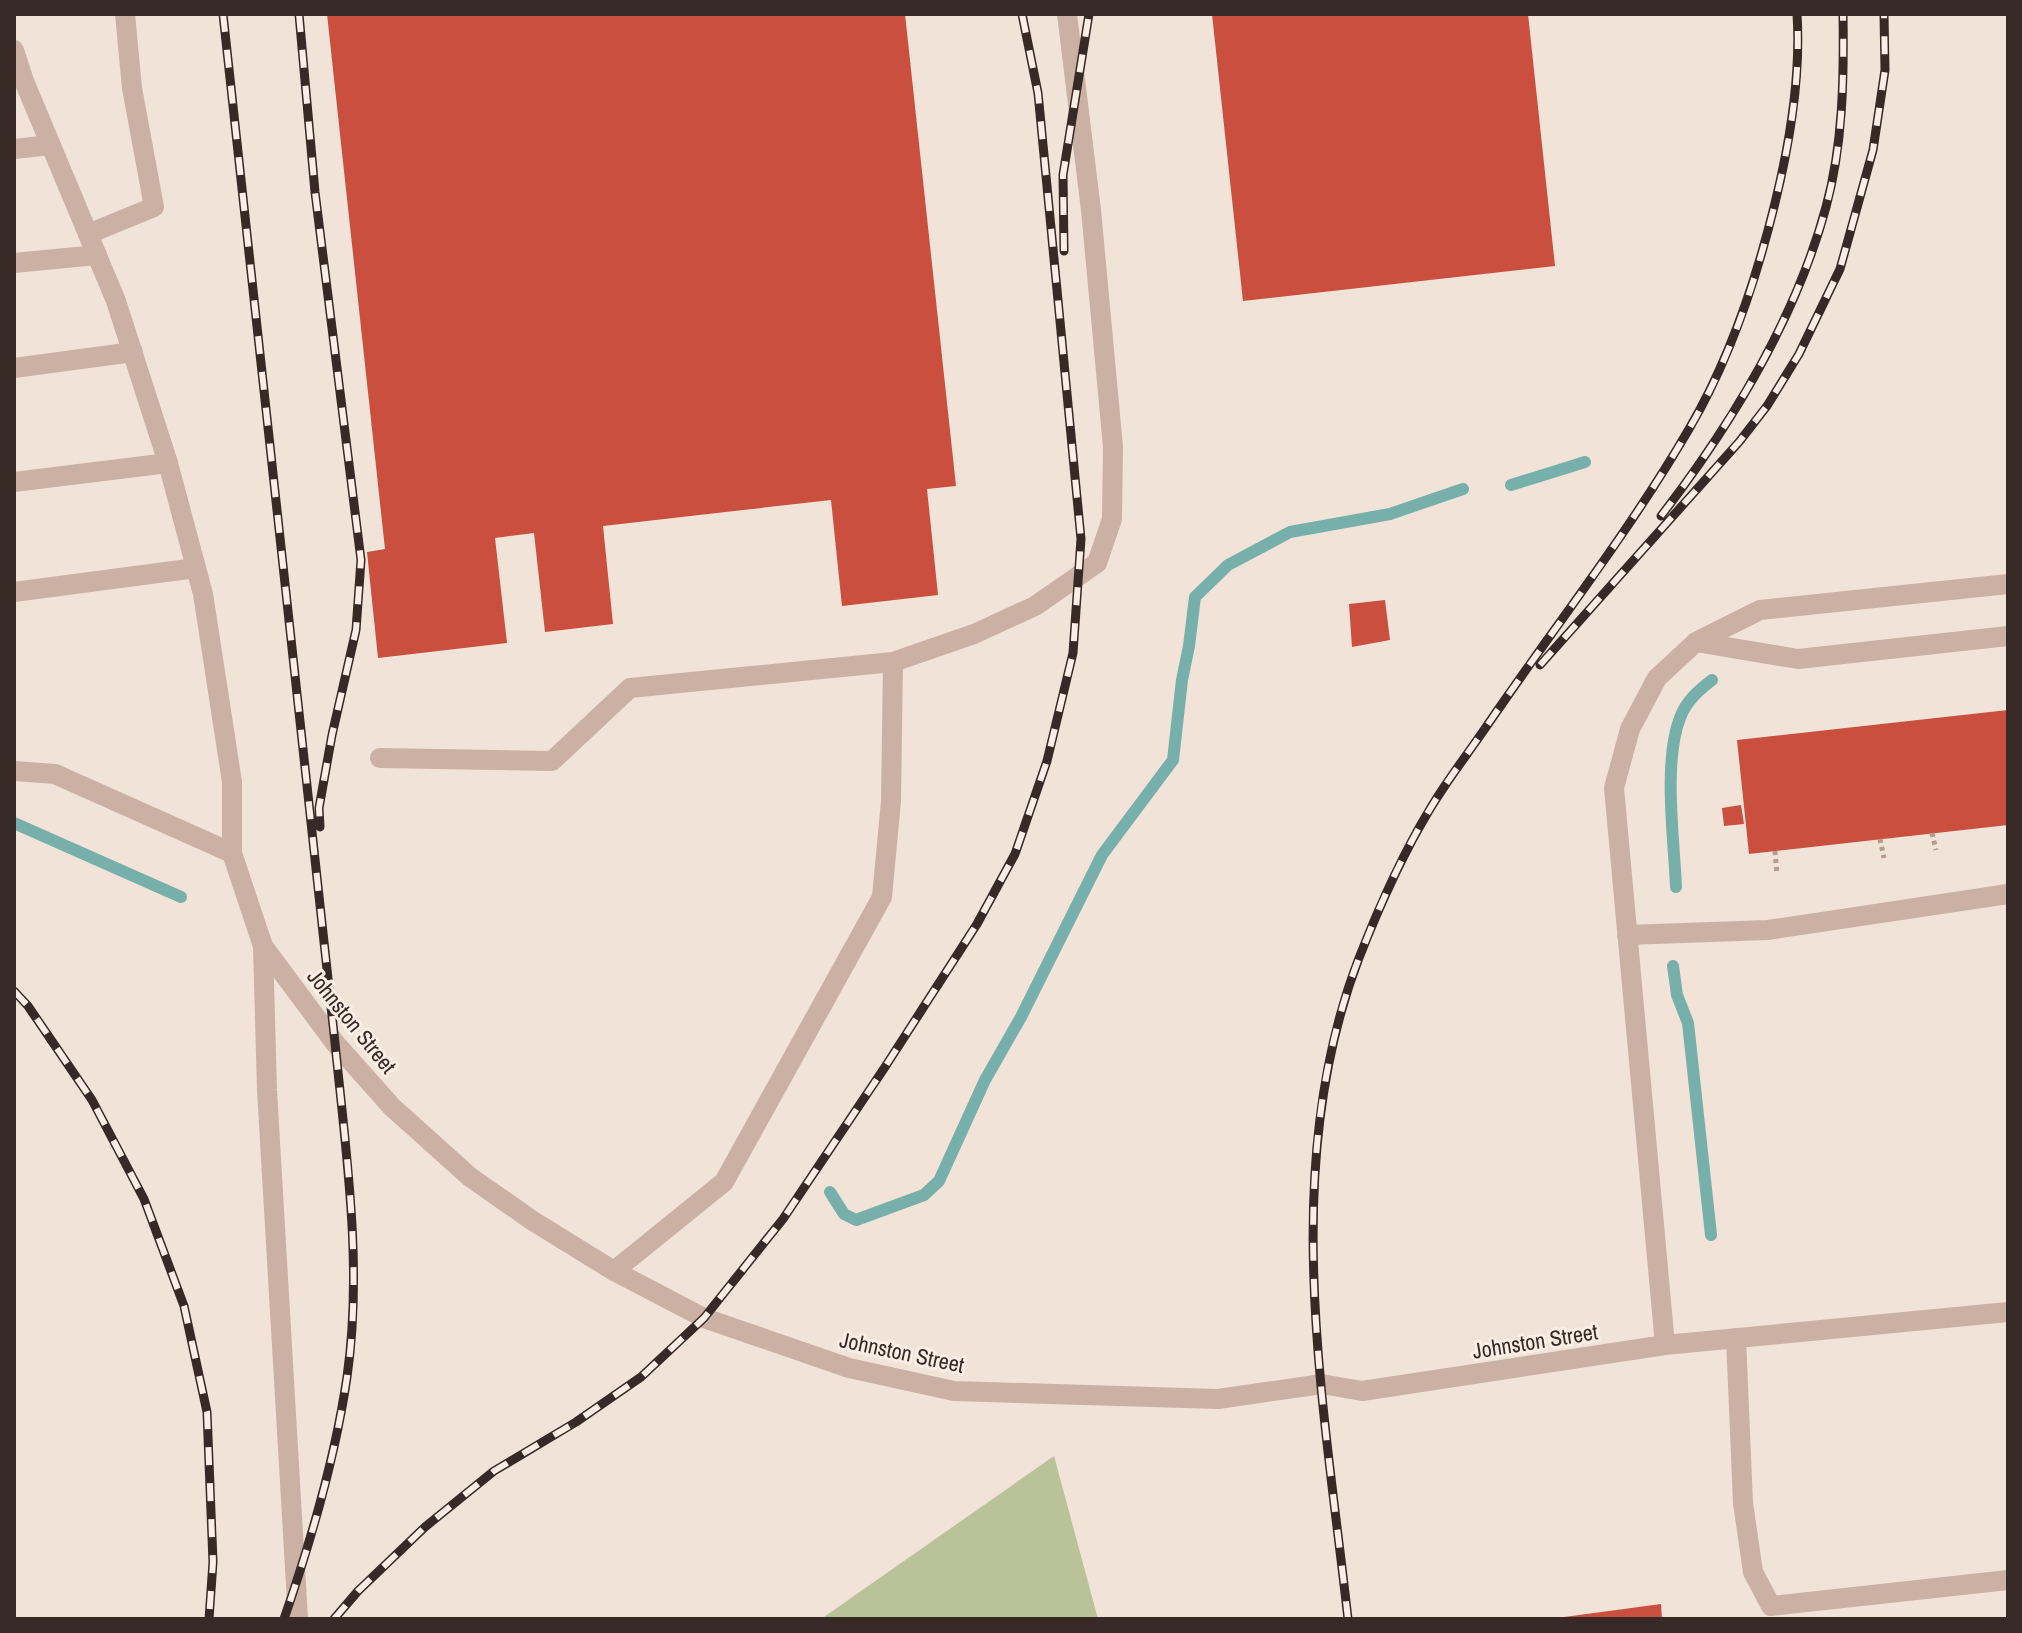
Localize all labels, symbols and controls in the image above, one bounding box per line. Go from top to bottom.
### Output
street label: Johnston Street [301,962,403,1080]
street label: Johnston Street [1470,1316,1600,1366]
street label: Johnston Street [837,1324,967,1380]

